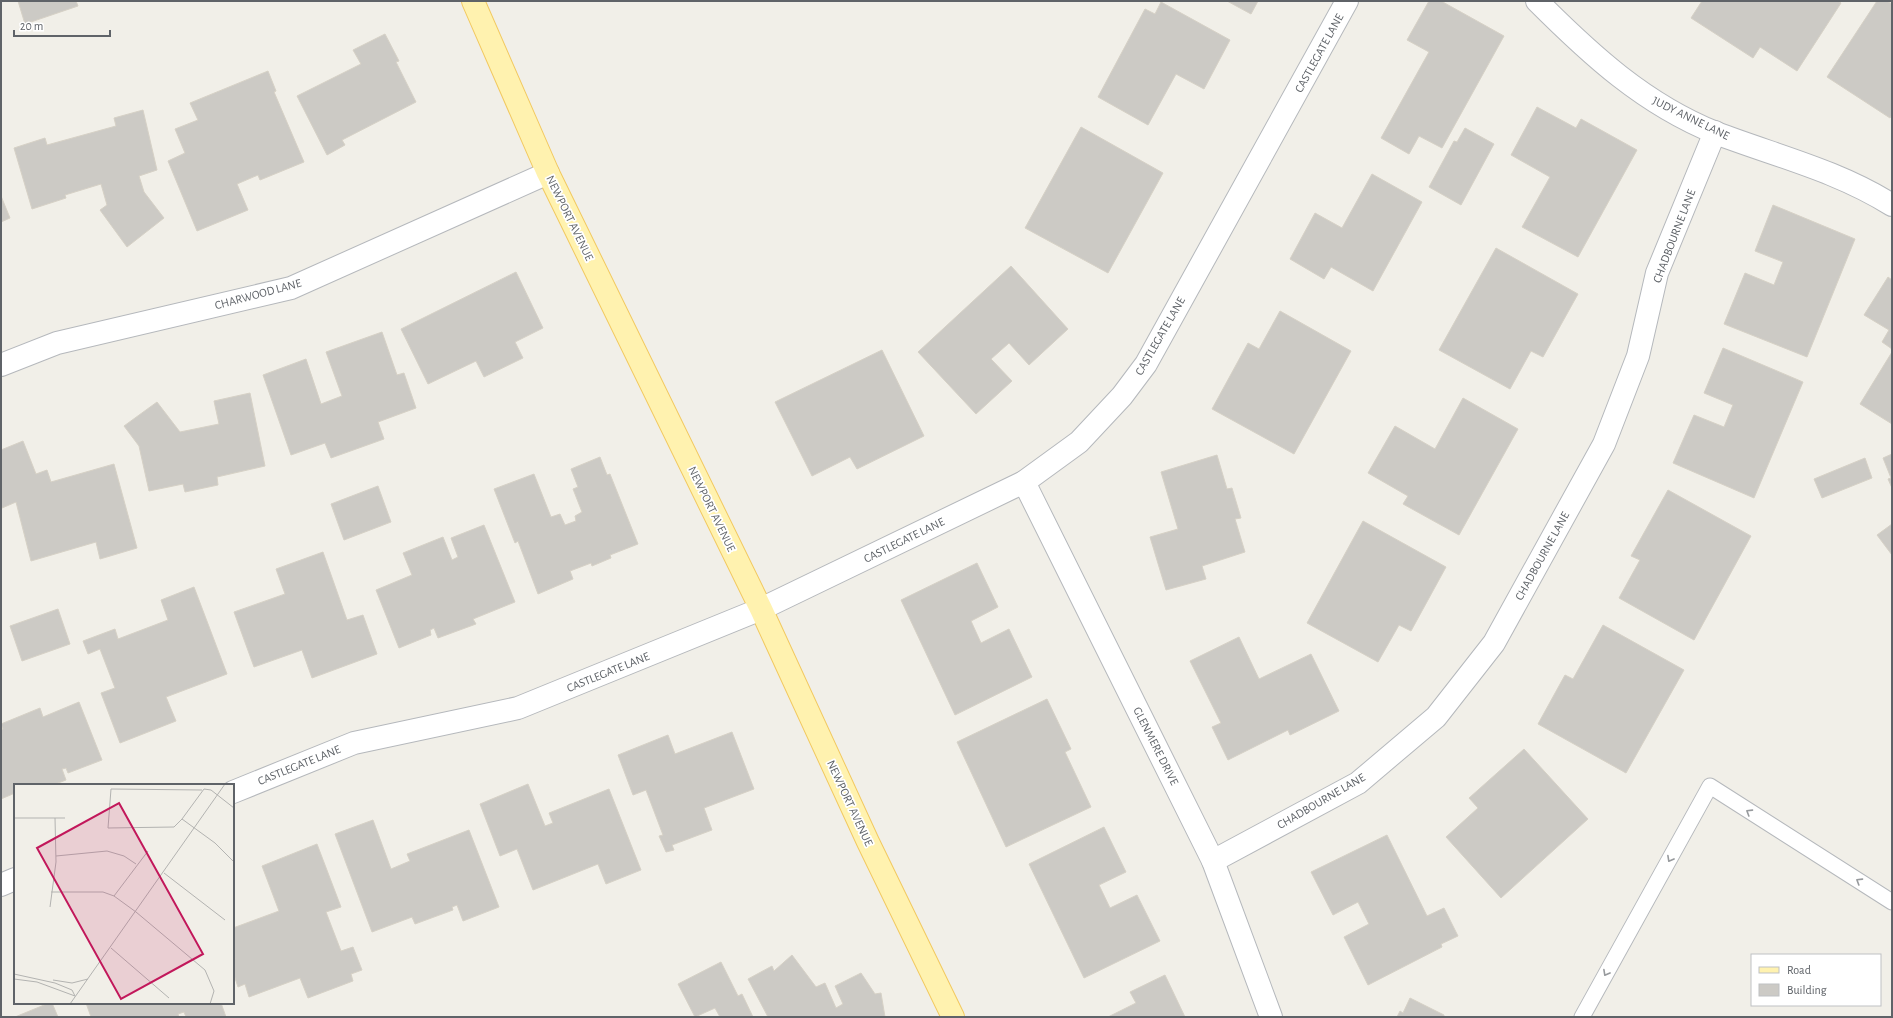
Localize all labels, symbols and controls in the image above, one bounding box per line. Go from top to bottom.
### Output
street label: CASTLEGATE LANE [1292,11,1346,94]
scale bar [14,12,110,38]
text: 20 m [20,20,43,32]
street label: JUDY ANNE LANE [1651,94,1732,142]
street label: NEWPORT AVENUE [544,173,596,263]
street label: CHADBOURNE LANE [1651,187,1697,284]
street label: CHARWOOD LANE [213,277,303,311]
street label: CASTLEGATE LANE [1133,295,1187,377]
street label: NEWPORT AVENUE [686,464,738,554]
street label: CHADBOURNE LANE [1513,510,1571,602]
street label: CASTLEGATE LANE [862,515,946,565]
street label: CASTLEGATE LANE [565,650,651,694]
street label: GLENMERE DRIVE [1131,705,1181,787]
street label: CASTLEGATE LANE [256,743,342,787]
street label: NEWPORT AVENUE [825,758,875,848]
street label: CHADBOURNE LANE [1275,771,1367,831]
inset map [14,784,234,1004]
one-way arrow [1747,809,1754,816]
one-way arrow [1667,855,1674,862]
one-way arrow [1856,879,1863,886]
legend [1751,954,1881,1006]
text: Road [1787,964,1811,976]
one-way arrow [1604,969,1611,976]
text: Building [1787,984,1827,996]

